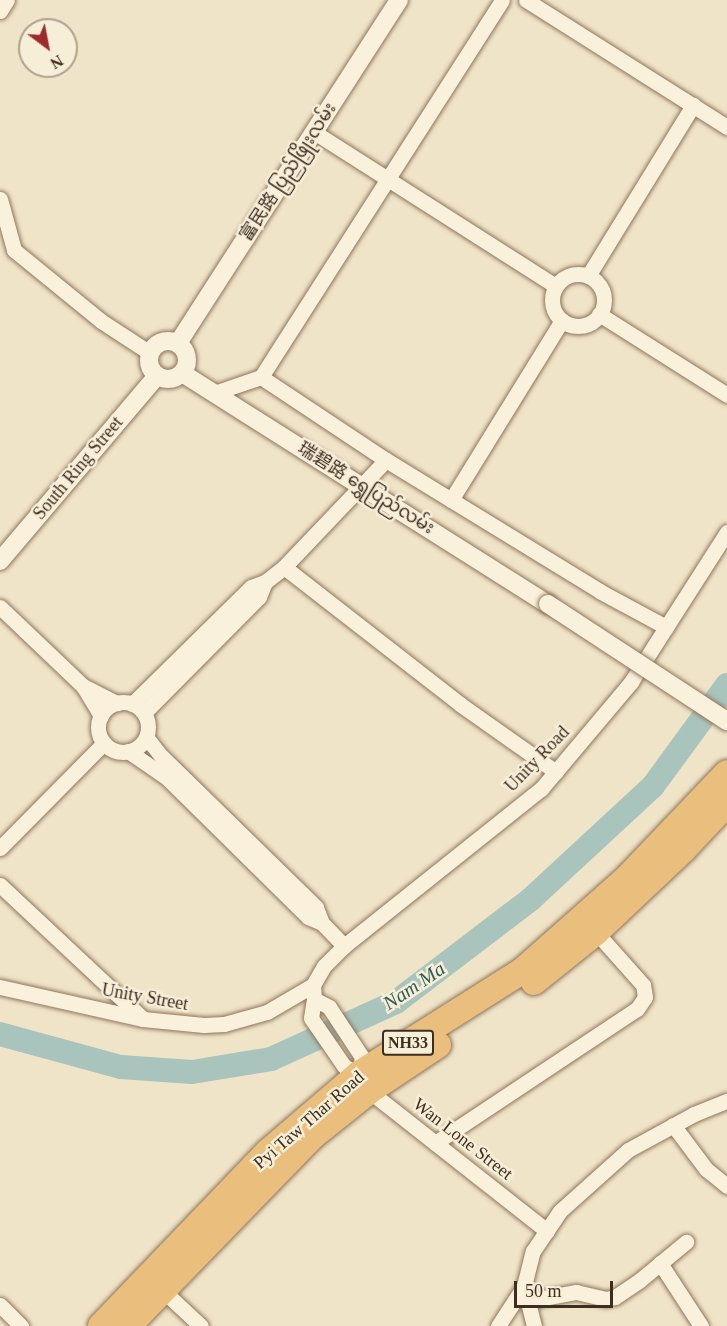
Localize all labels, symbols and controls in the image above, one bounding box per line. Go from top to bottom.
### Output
north arrow [18,18,78,78]
text: N [47,52,66,72]
street label: 富民路 ပြည်ဖြိုးလမ်း [235,99,341,245]
street label: South Ring Street [29,412,127,524]
street label: 瑞碧路 ရွှေပြည်လမ်း [294,437,438,539]
street label: Unity Road [500,721,574,797]
water label: Nam Ma [379,957,449,1015]
street label: Unity Street [100,979,190,1015]
road number: NH33 [381,1030,435,1056]
street label: Pyi Taw Thar Road [249,1066,369,1174]
street label: Wan Lone Street [409,1093,517,1185]
scale bar [517,1269,616,1307]
text: 50 m [525,1281,562,1301]

